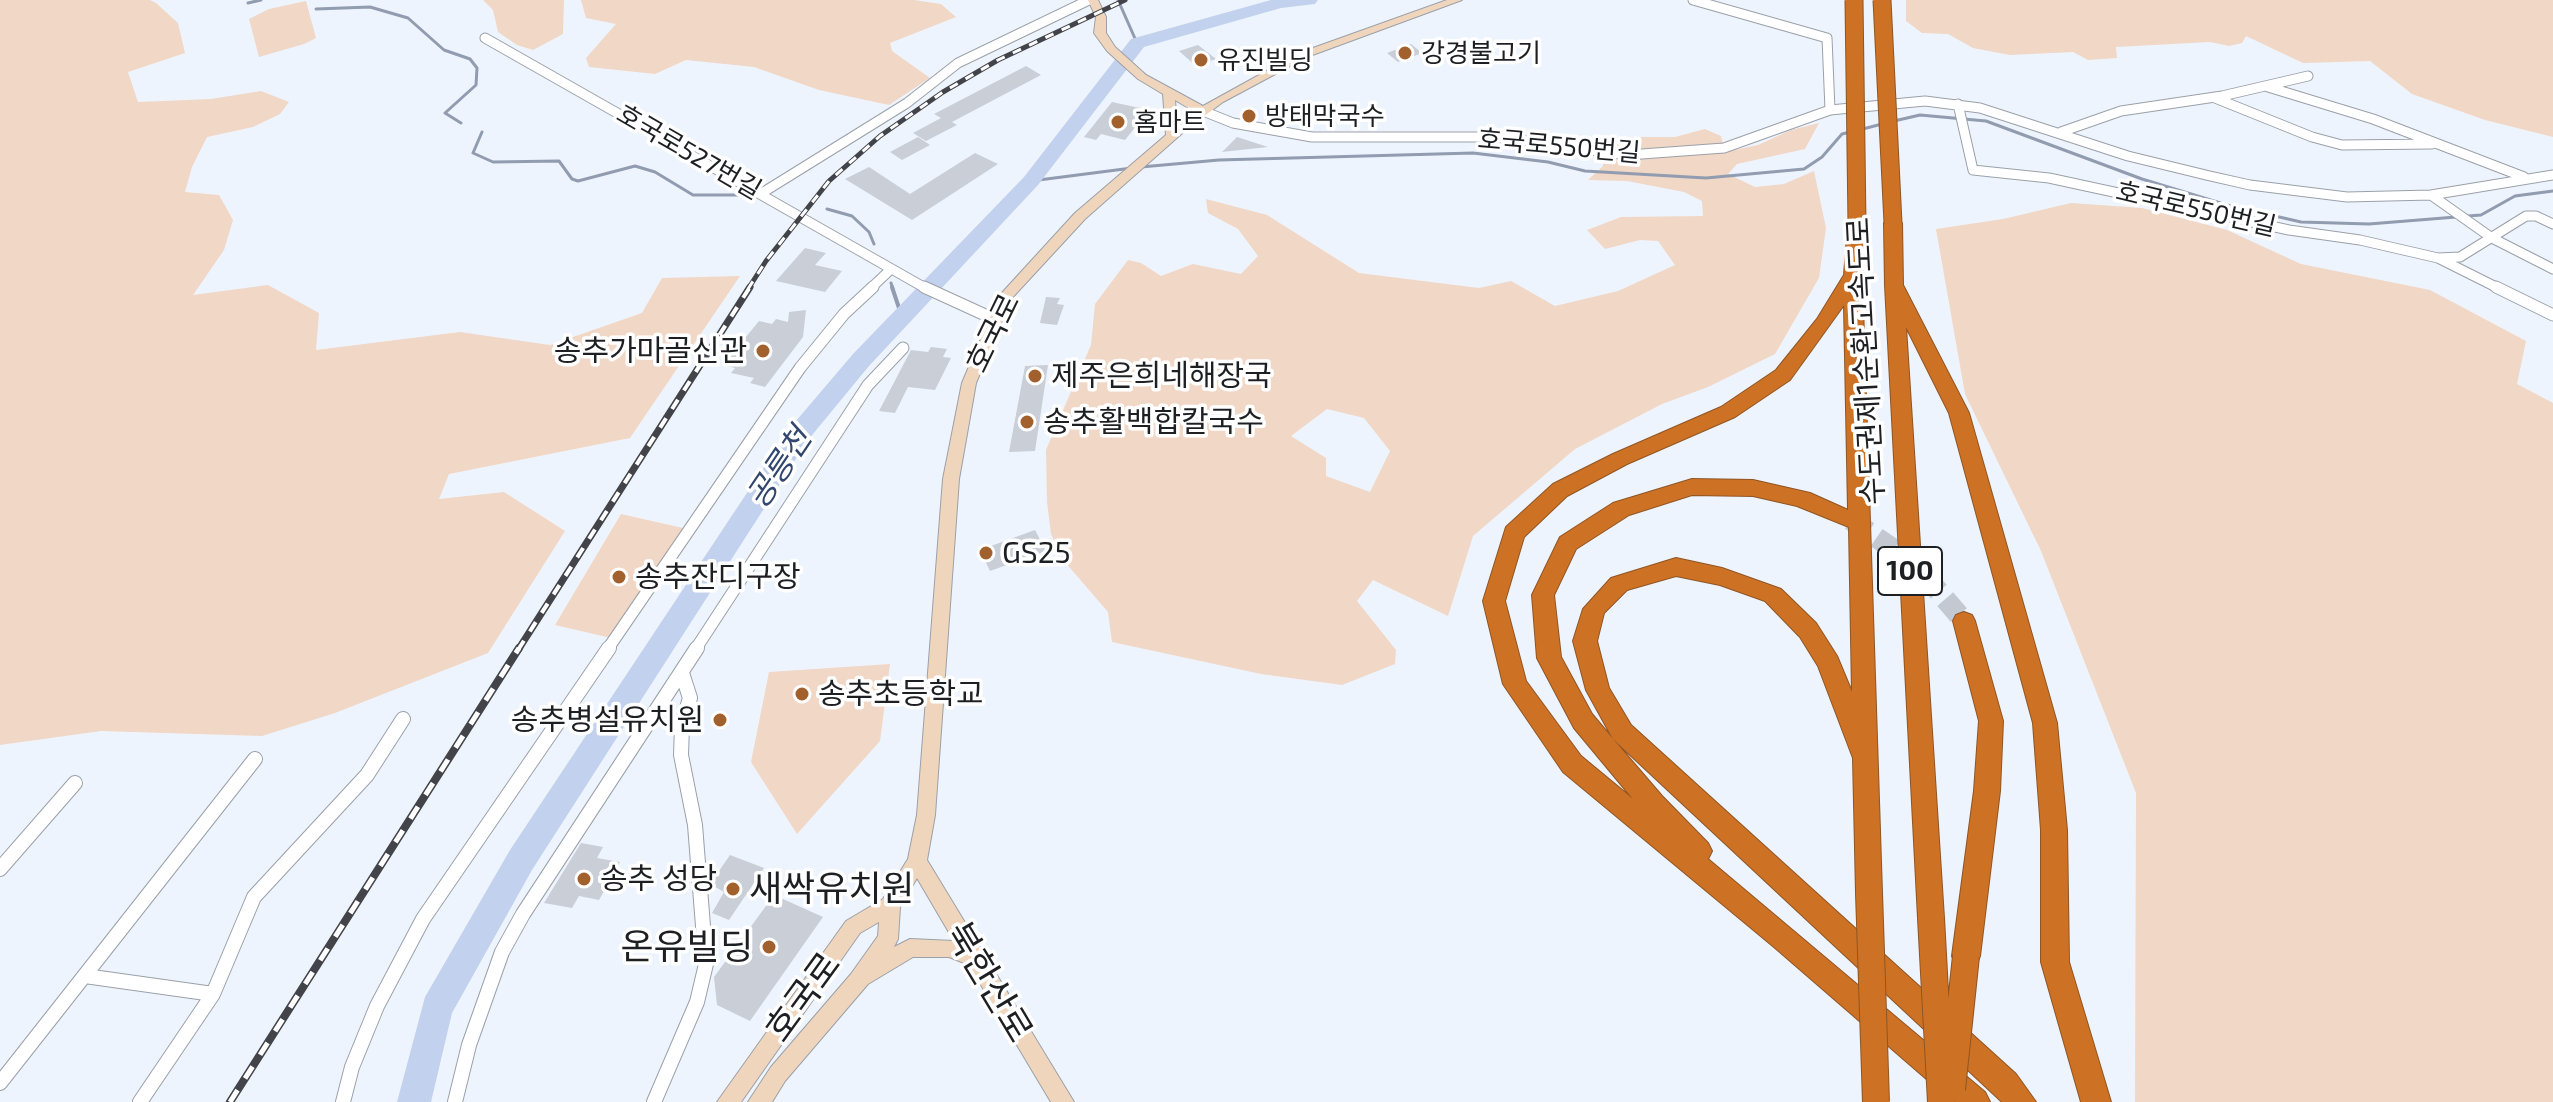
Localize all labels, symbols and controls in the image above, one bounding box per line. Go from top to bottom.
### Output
place label: 강경불고기 [1421,37,1541,69]
place label: 유진빌딩 [1217,44,1313,76]
marker: 강경불고기 [1396,44,1414,62]
marker: 유진빌딩 [1192,51,1210,69]
street label: 호국로527번길 [611,98,767,206]
place label: 방태막국수 [1265,100,1385,132]
place label: 홈마트 [1134,106,1206,138]
marker: 방태막국수 [1240,107,1258,125]
marker: 홈마트 [1109,113,1127,131]
street label: 호국로550번길 [1476,123,1642,169]
street label: 호국로550번길 [2113,175,2279,243]
street label: 수도권제1순환고속도로 [1840,216,1892,506]
street label: 호국로 [959,288,1027,378]
place label: 송추가마골신관 [554,333,747,369]
marker: 송추가마골신관 [754,342,772,360]
place label: 제주은희네해장국 [1051,358,1272,394]
marker: 제주은희네해장국 [1026,367,1044,385]
place label: 송추활백합칼국수 [1043,404,1264,440]
marker: 송추활백합칼국수 [1018,413,1036,431]
water label: 공릉천 [738,421,820,515]
place label: GS25 [1002,535,1071,571]
marker: GS25 [977,544,995,562]
road number: 100 [1878,547,1942,595]
place label: 송추잔디구장 [635,559,801,595]
marker: 송추잔디구장 [610,568,628,586]
place label: 송추초등학교 [818,676,984,712]
marker: 송추초등학교 [793,685,811,703]
place label: 송추병설유치원 [511,702,704,738]
marker: 송추병설유치원 [711,711,729,729]
place label: 송추 성당 [600,861,717,897]
place label: 새싹유치원 [749,867,915,911]
marker: 송추 성당 [575,870,593,888]
marker: 새싹유치원 [724,880,742,898]
street label: 북한산로 [936,914,1042,1050]
place label: 온유빌딩 [621,925,753,969]
marker: 온유빌딩 [760,938,778,956]
street label: 호국로 [756,944,850,1050]

